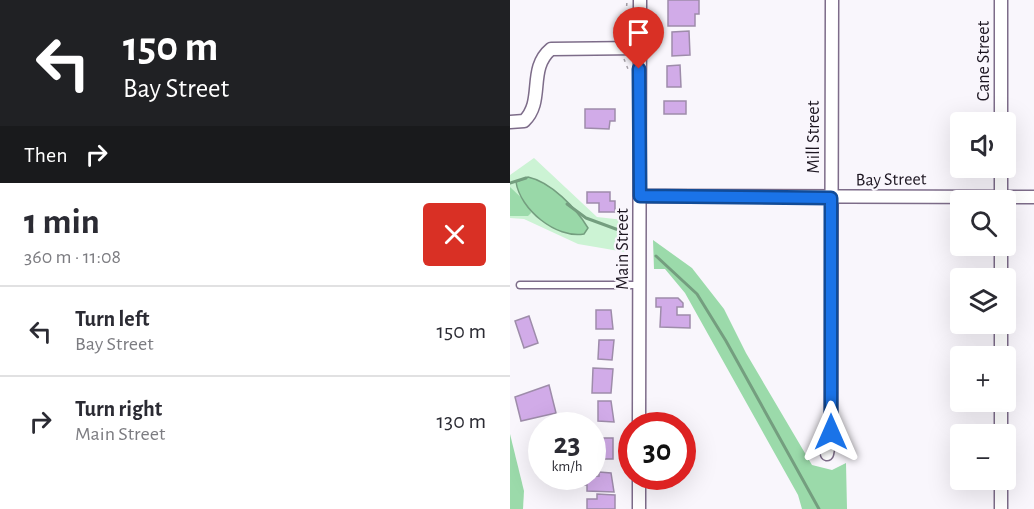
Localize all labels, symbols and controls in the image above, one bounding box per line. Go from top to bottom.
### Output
pin [613,7,664,69]
icon: arrive [622,16,655,49]
street label: Cane Street [975,21,993,101]
icon: left [24,24,102,102]
text: 150 m [123,26,218,68]
text: Bay Street [123,75,229,102]
street label: Mill Street [805,100,823,173]
map controls [950,112,1016,490]
button: sound [950,112,1016,178]
icon: right [80,138,113,171]
text: Then [24,144,68,166]
street label: Bay Street [855,170,927,190]
button: search [950,190,1016,256]
button: close [423,203,486,266]
text: 1 min [24,204,100,240]
street label: Main Street [614,208,632,290]
text: 360 m · 11:08 [24,247,121,267]
button: layers [950,268,1016,334]
text: Turn left [75,308,149,330]
icon: left [24,315,57,348]
text: 150 m [436,320,486,342]
text: Bay Street [75,334,154,354]
button: + [950,346,1016,412]
text: Turn right [75,398,162,420]
position arrow [799,400,863,464]
icon: right [24,405,57,438]
text: 130 m [437,410,486,432]
speed limit sign: 30 [618,412,696,490]
text: Main Street [75,424,165,444]
button: − [950,424,1016,490]
text: 23 [553,429,581,459]
text: km/h [552,459,582,474]

